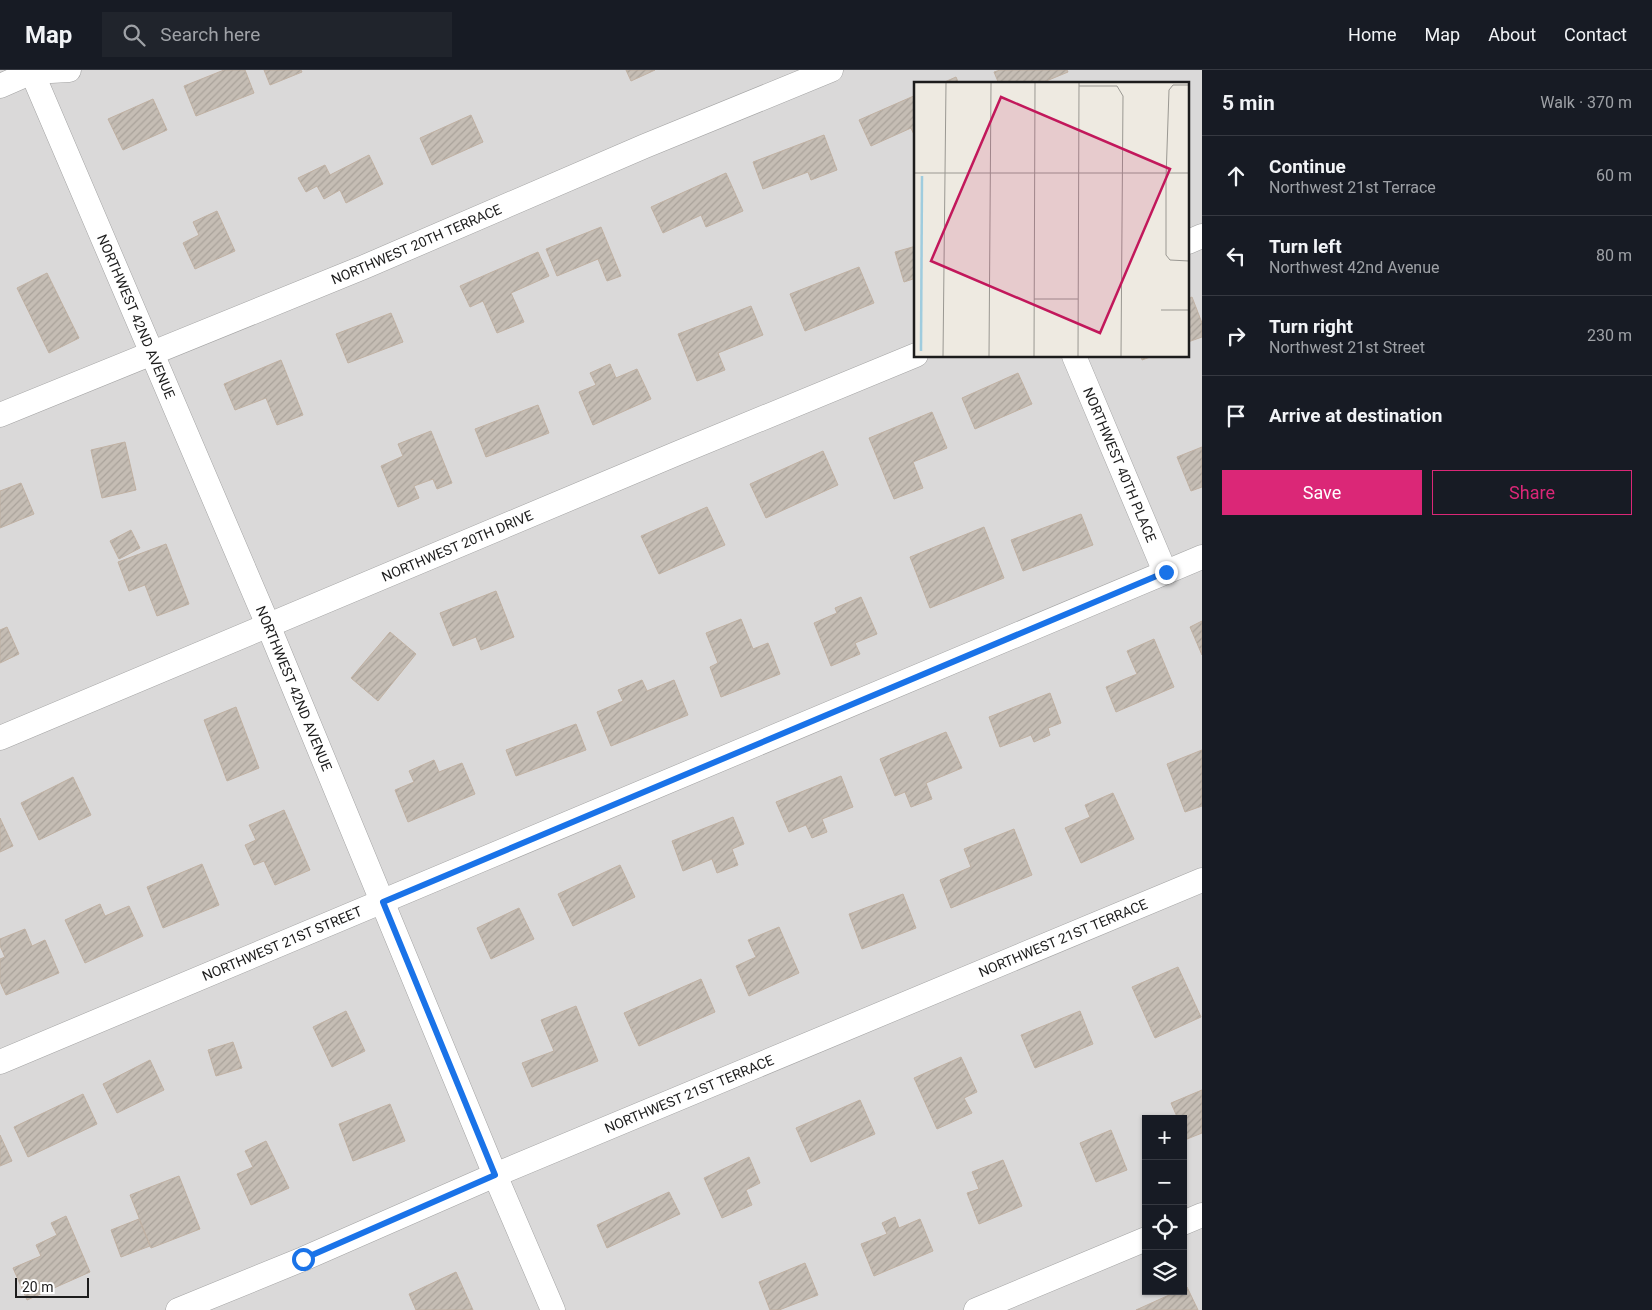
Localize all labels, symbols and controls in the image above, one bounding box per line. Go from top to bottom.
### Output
search box [102,12,452,57]
text: Map [25,21,72,49]
icon: search [120,21,148,49]
text: Search here [160,23,260,46]
text: Home [1348,24,1397,45]
text: Map [1425,24,1460,45]
text: About [1488,24,1536,45]
text: Contact [1564,24,1627,45]
inset map [914,82,1190,358]
text: 5 min [1222,91,1275,115]
text: Walk · 370 m [1540,93,1632,112]
text: Continue [1269,155,1346,178]
icon: ahead [1222,162,1250,190]
text: 60 m [1596,166,1632,185]
text: Northwest 21st Terrace [1269,178,1436,197]
street label: NORTHWEST 20TH TERRACE [329,201,504,287]
street label: NORTHWEST 42ND AVENUE [94,232,178,401]
text: Turn left [1269,235,1342,258]
icon: left [1222,242,1250,270]
text: 80 m [1596,246,1632,265]
text: Northwest 42nd Avenue [1269,258,1440,277]
text: Turn right [1269,315,1353,338]
icon: right [1222,322,1250,350]
text: 230 m [1587,326,1632,345]
text: Northwest 21st Street [1269,338,1425,357]
street label: NORTHWEST 40TH PLACE [1080,385,1160,545]
icon: arrive [1222,402,1250,430]
text: Arrive at destination [1269,404,1442,427]
button: Save [1222,470,1422,515]
button: Share [1432,470,1632,515]
street label: NORTHWEST 20TH DRIVE [379,507,535,585]
route end [1155,561,1178,584]
street label: NORTHWEST 42ND AVENUE [253,603,335,773]
street label: NORTHWEST 21ST TERRACE [976,896,1150,980]
street label: NORTHWEST 21ST STREET [200,903,365,984]
street label: NORTHWEST 21ST TERRACE [602,1052,776,1136]
map controls [1142,1115,1187,1295]
button: + [1142,1115,1187,1160]
button: − [1142,1160,1187,1205]
button: locate [1142,1205,1187,1250]
route start [292,1248,315,1271]
button: layers [1142,1250,1187,1295]
scale bar [15,1275,89,1298]
text: 20 m [22,1279,54,1295]

